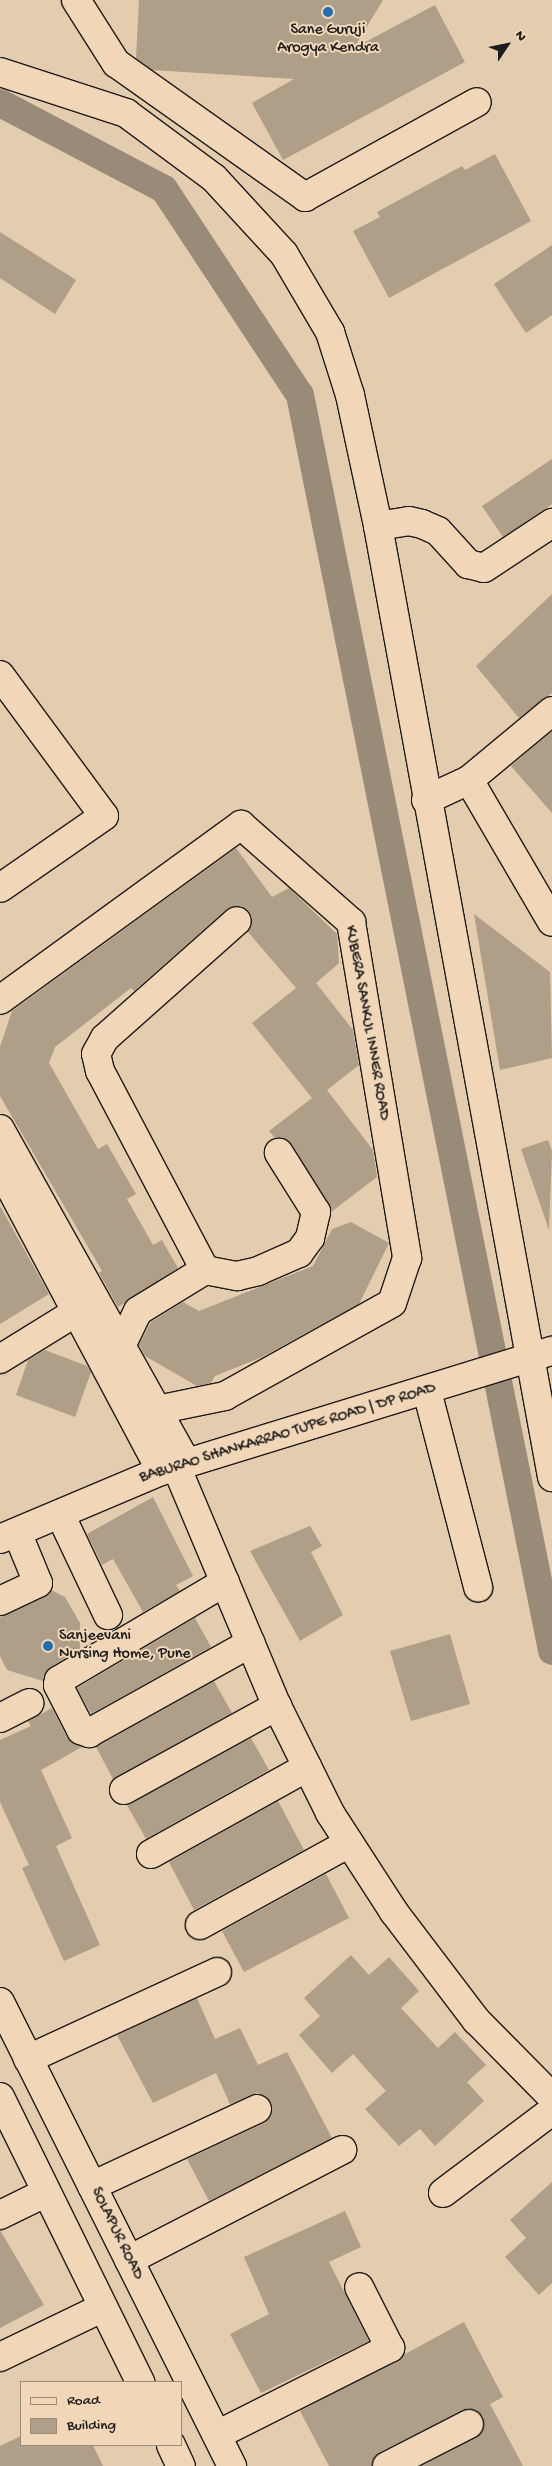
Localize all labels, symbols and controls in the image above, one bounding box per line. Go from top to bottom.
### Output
marker: Sane Guruji Arogya Kendra [321,5,335,19]
north arrow [482,20,532,70]
place label: Sane Guruji Arogya Kendra [277,21,379,59]
text: N [510,28,529,45]
street label: KUBERA SANKUL INNER ROAD [339,924,393,1122]
street label: BABURAO SHANKARRAO TUPE ROAD | DP ROAD [137,1380,439,1488]
place label: Sanjeevani Nursing Home, Pune [59,1627,191,1665]
marker: Sanjeevani Nursing Home, Pune [41,1639,55,1653]
street label: SOLAPUR ROAD [85,2185,147,2283]
legend [20,2381,182,2446]
text: Road [67,2392,100,2410]
text: Building [67,2417,116,2435]

